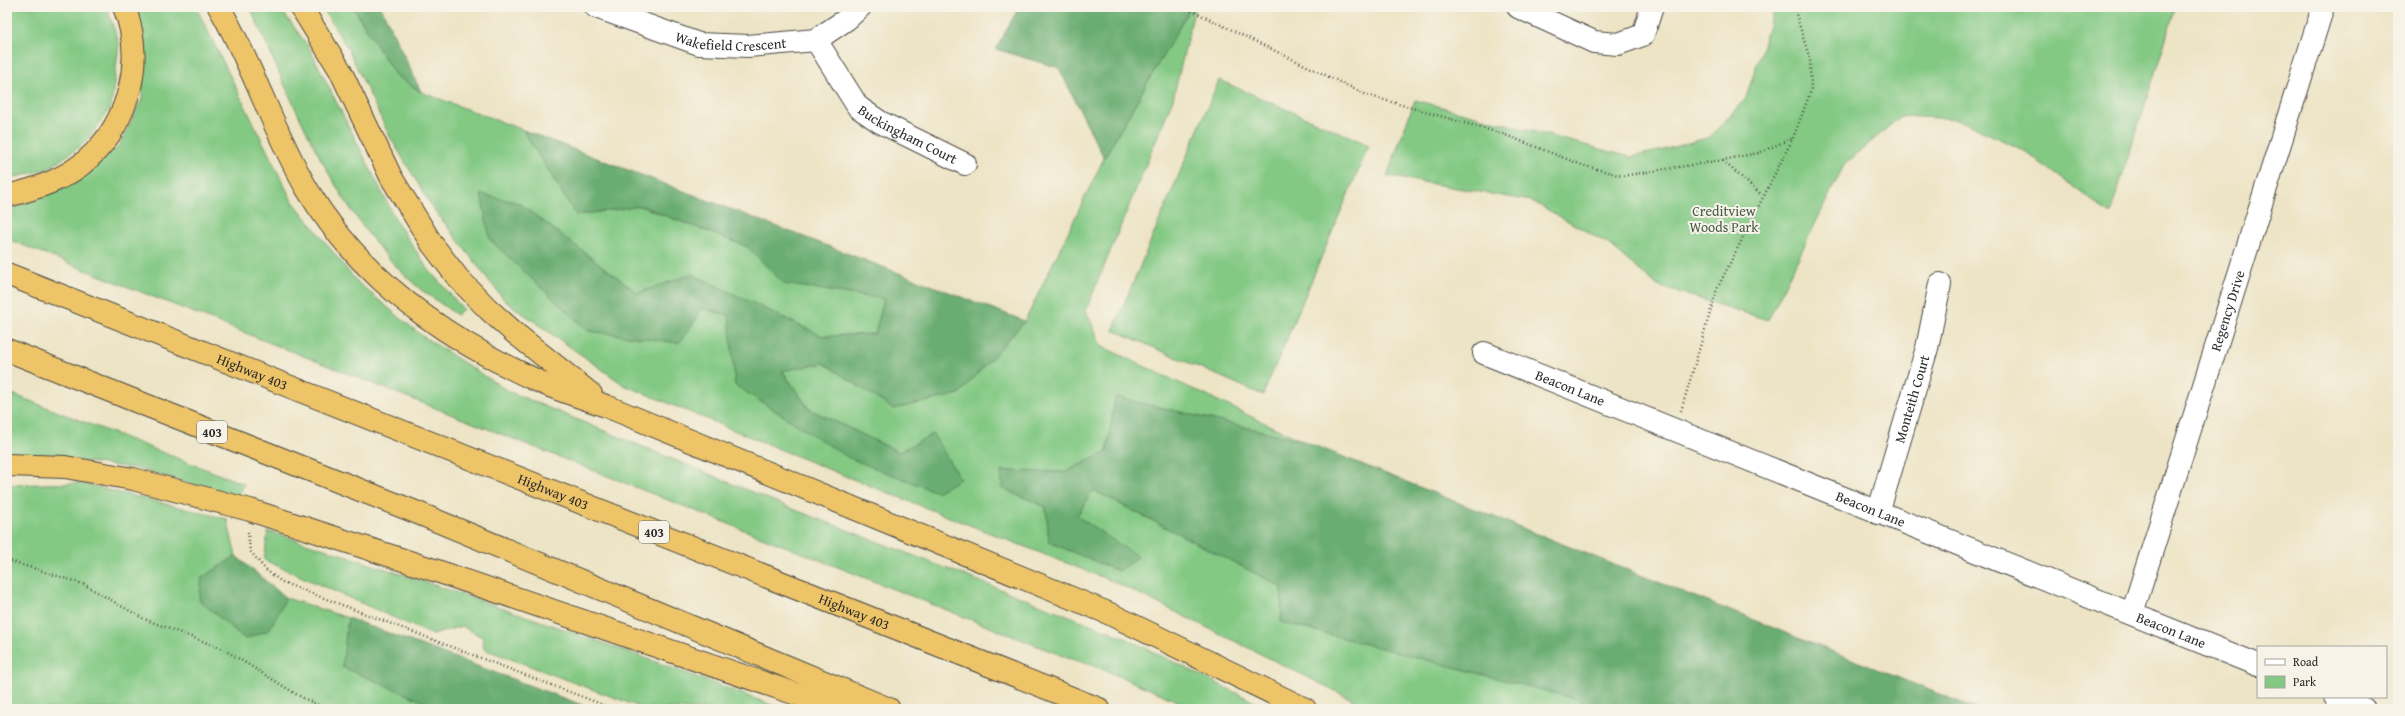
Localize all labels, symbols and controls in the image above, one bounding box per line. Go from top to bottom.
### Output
street label: Wakefield Crescent [673,26,787,56]
street label: Buckingham Court [854,100,961,169]
park label: Creditview Woods Park [1690,201,1759,237]
street label: Regency Drive [2205,267,2250,354]
street label: Highway 403 [214,349,291,395]
street label: Monteith Court [1889,352,1934,445]
street label: Beacon Lane [1532,365,1608,411]
road number: 403 [197,421,227,443]
street label: Highway 403 [515,468,592,515]
street label: Beacon Lane [1833,486,1909,532]
road number: 403 [639,521,669,543]
street label: Highway 403 [816,588,893,635]
street label: Beacon Lane [2133,607,2209,653]
legend [2257,646,2387,698]
text: Road [2293,653,2319,670]
text: Park [2293,673,2317,690]

